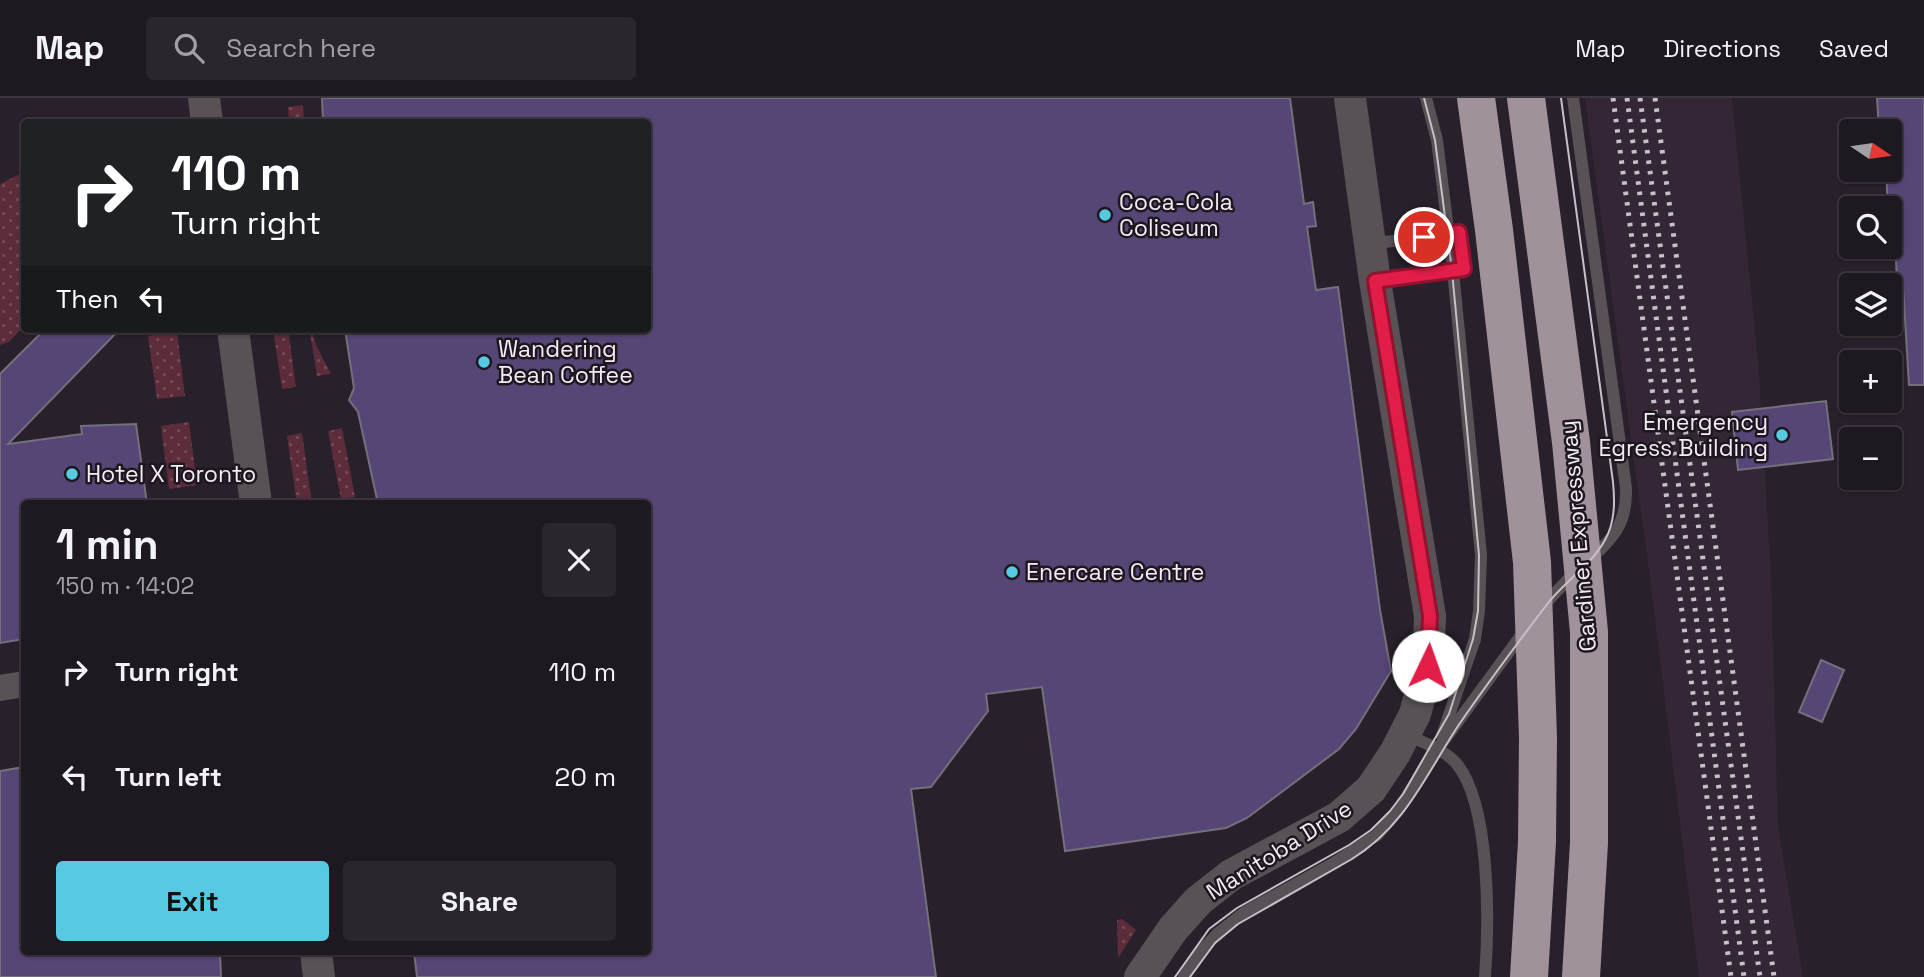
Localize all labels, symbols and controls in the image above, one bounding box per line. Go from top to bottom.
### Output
search box [146,17,636,80]
text: Map [35,27,104,69]
icon: search [170,29,208,67]
text: Search here [226,31,376,65]
text: Map [1575,33,1625,64]
text: Directions [1663,33,1781,64]
text: Saved [1819,33,1889,64]
north arrow [1839,119,1902,182]
map controls [1839,119,1902,490]
text: 110 m [171,142,301,204]
icon: right [56,147,147,238]
place label: Coca-Cola Coliseum [1119,187,1233,243]
button: search [1839,196,1902,259]
text: Turn right [171,203,321,243]
marker: Coca-Cola Coliseum [1097,207,1113,223]
pin [1394,207,1454,267]
icon: arrive [1405,218,1443,256]
button: layers [1839,273,1902,336]
icon: left [133,280,171,318]
text: Then [56,282,119,316]
place label: Wandering Bean Coffee [498,334,633,390]
button: + [1839,350,1902,413]
marker: Wandering Bean Coffee [476,354,492,370]
place label: Emergency Egress Building [1598,407,1768,463]
street label: Gardiner Expressway [1553,419,1603,653]
marker: Emergency Egress Building [1774,427,1790,443]
button: − [1839,427,1902,490]
place label: Hotel X Toronto [86,459,256,489]
marker: Hotel X Toronto [64,466,80,482]
text: 1 min [56,518,159,571]
button: close [542,523,616,597]
place label: Enercare Centre [1026,557,1204,587]
marker: Enercare Centre [1004,564,1020,580]
text: 150 m · 14:02 [56,571,194,601]
position arrow [1391,629,1465,703]
icon: right [56,653,94,691]
text: Turn right [115,655,239,689]
text: 110 m [549,655,616,689]
icon: left [56,758,94,796]
text: Turn left [115,760,222,794]
text: 20 m [555,760,616,794]
street label: Manitoba Drive [1201,793,1357,907]
button: Exit [56,861,329,941]
button: Share [343,861,616,941]

